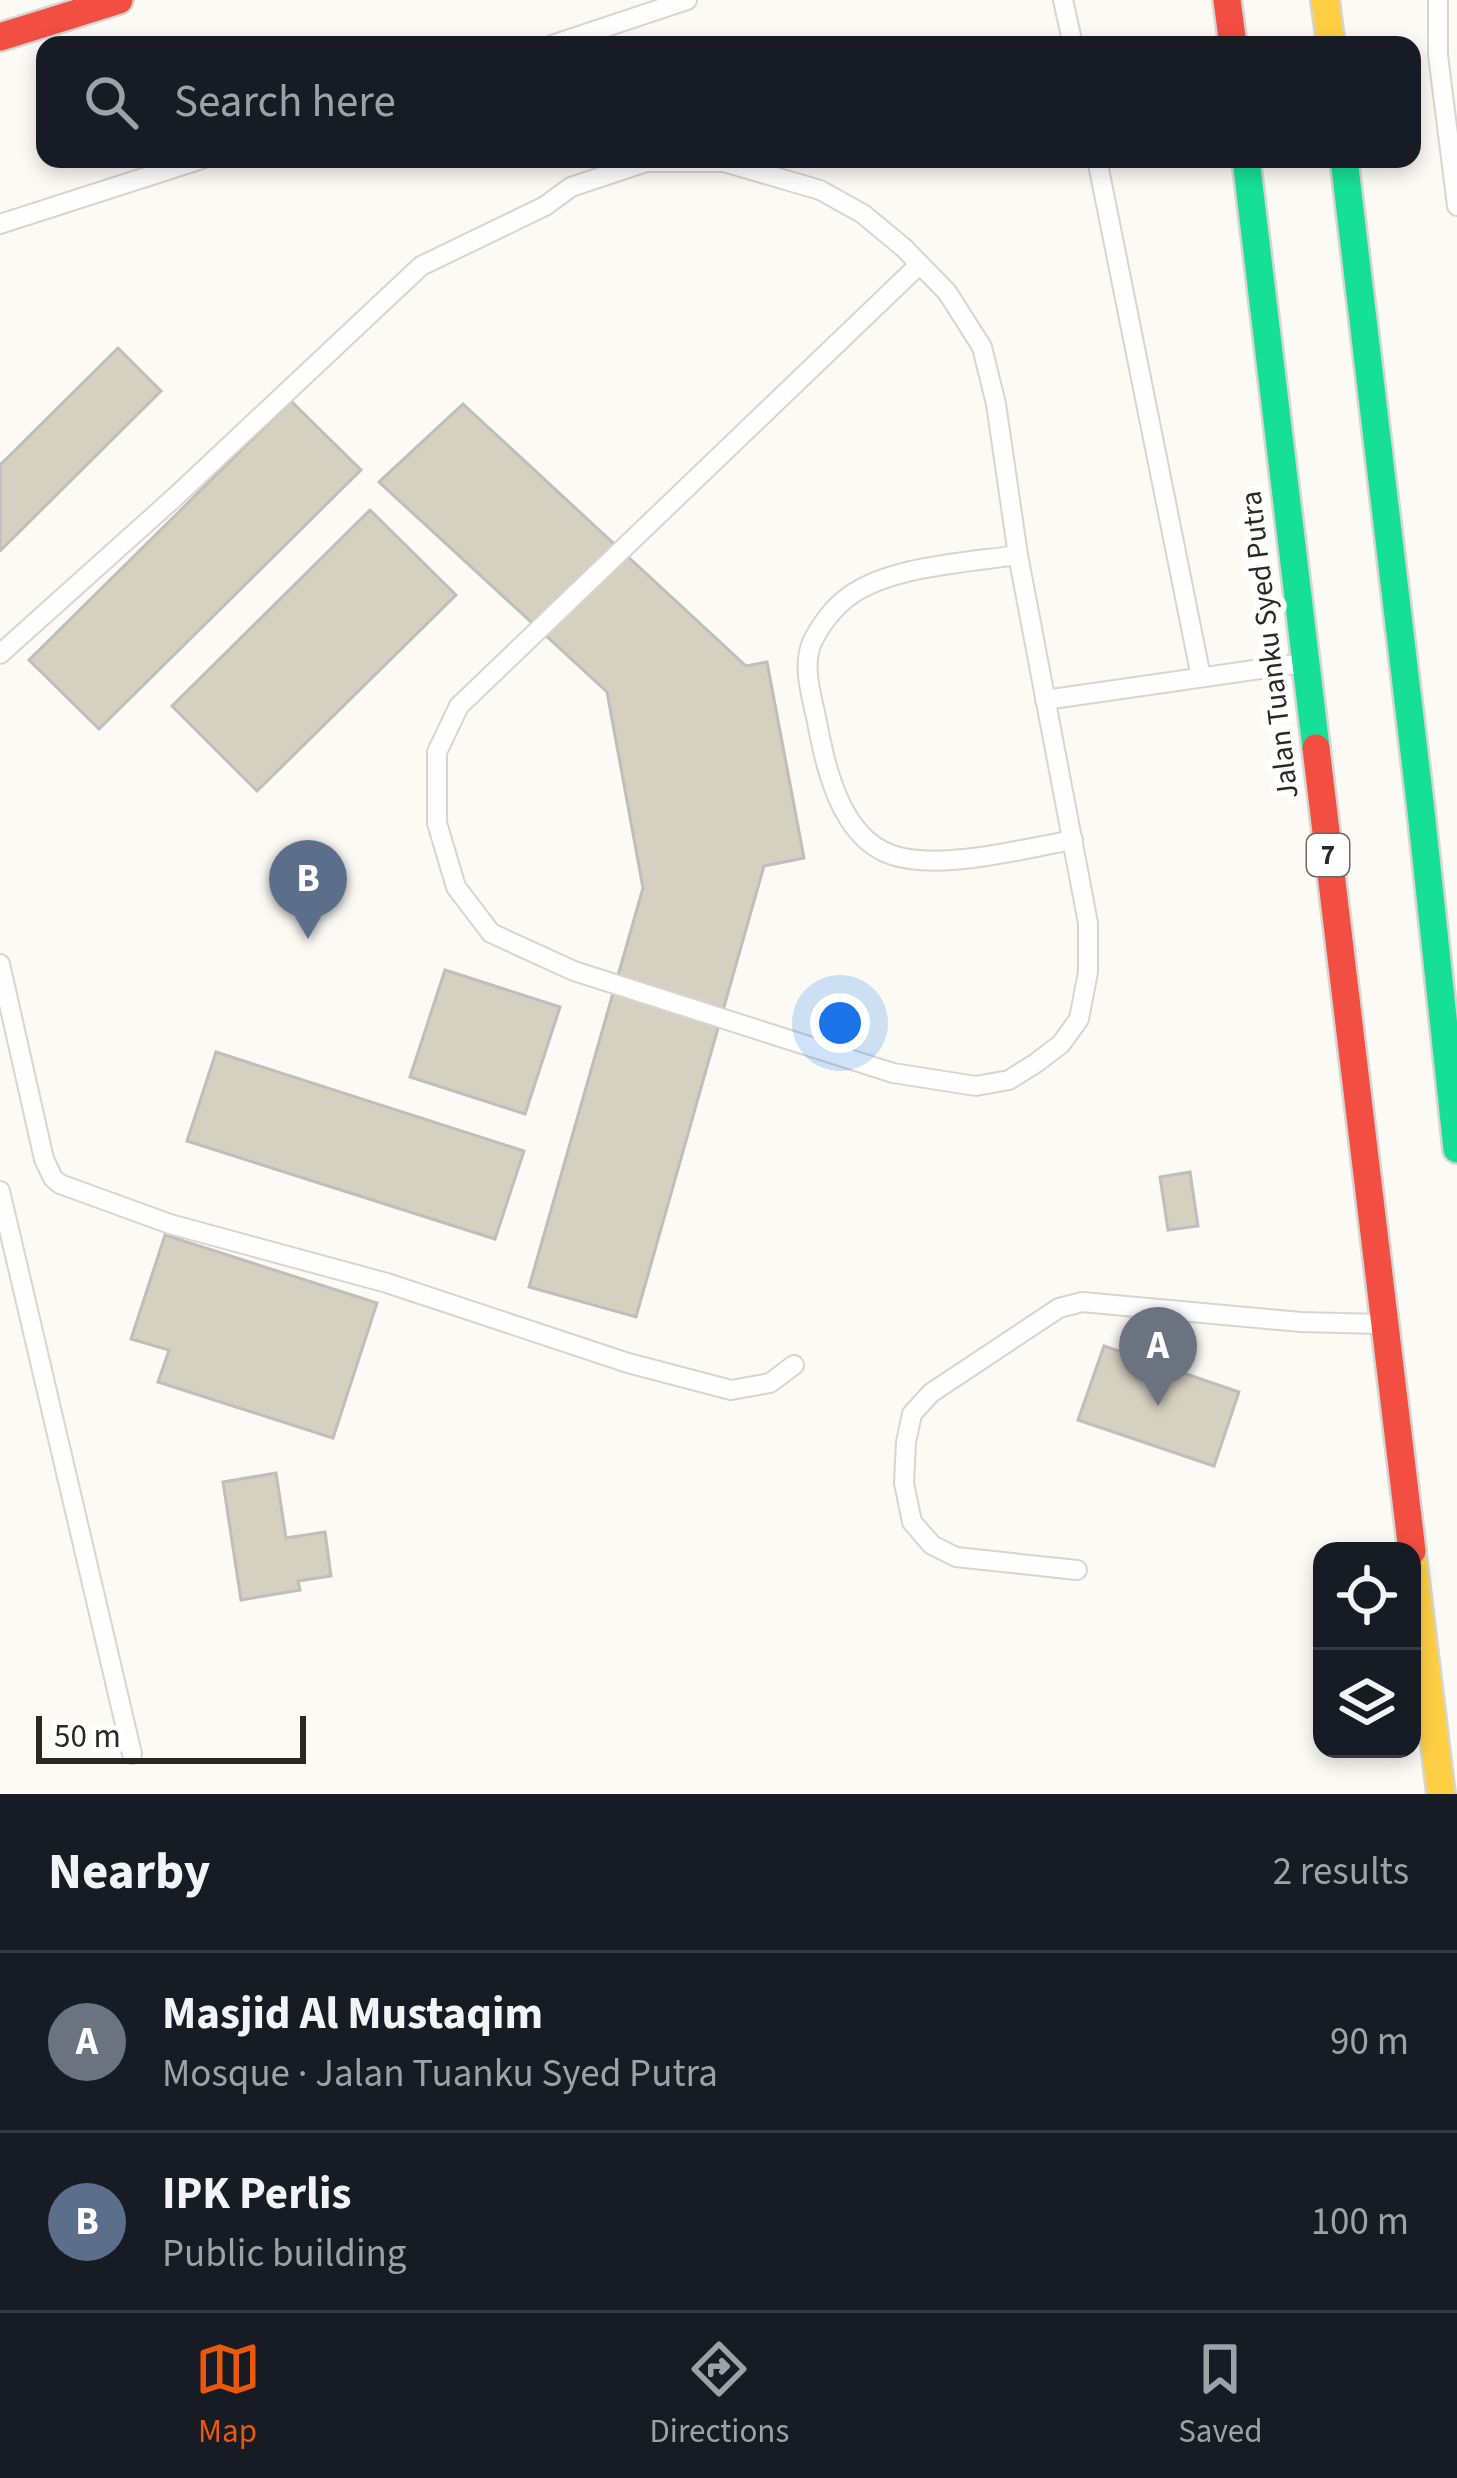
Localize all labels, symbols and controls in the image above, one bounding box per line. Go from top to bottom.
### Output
search box [36,36,1421,168]
icon: search [78,69,144,135]
text: Search here [174,70,396,134]
street label: Jalan Tuanku Syed Putra [1229,489,1310,801]
road number: 7 [1307,834,1349,876]
pin: B [269,840,347,939]
your location [810,993,870,1053]
pin: A [1119,1307,1197,1406]
map controls [1313,1542,1421,1758]
button: locate [1313,1542,1421,1650]
button: layers [1313,1650,1421,1758]
scale bar [36,1710,306,1763]
text: 50 m [54,1713,121,1760]
text: Nearby [48,1836,210,1908]
text: 2 results [1273,1844,1409,1900]
text: Masjid Al Mustaqim [162,1982,543,2046]
text: A [76,2014,98,2070]
text: 90 m [1330,2014,1409,2070]
text: Mosque · Jalan Tuanku Syed Putra [162,2046,718,2102]
text: IPK Perlis [162,2162,351,2226]
text: B [75,2194,99,2250]
text: 100 m [1311,2194,1409,2250]
text: Public building [162,2226,407,2282]
tab: Map [195,2336,261,2455]
tab: Directions [650,2336,789,2455]
tab: Saved [1178,2336,1262,2455]

